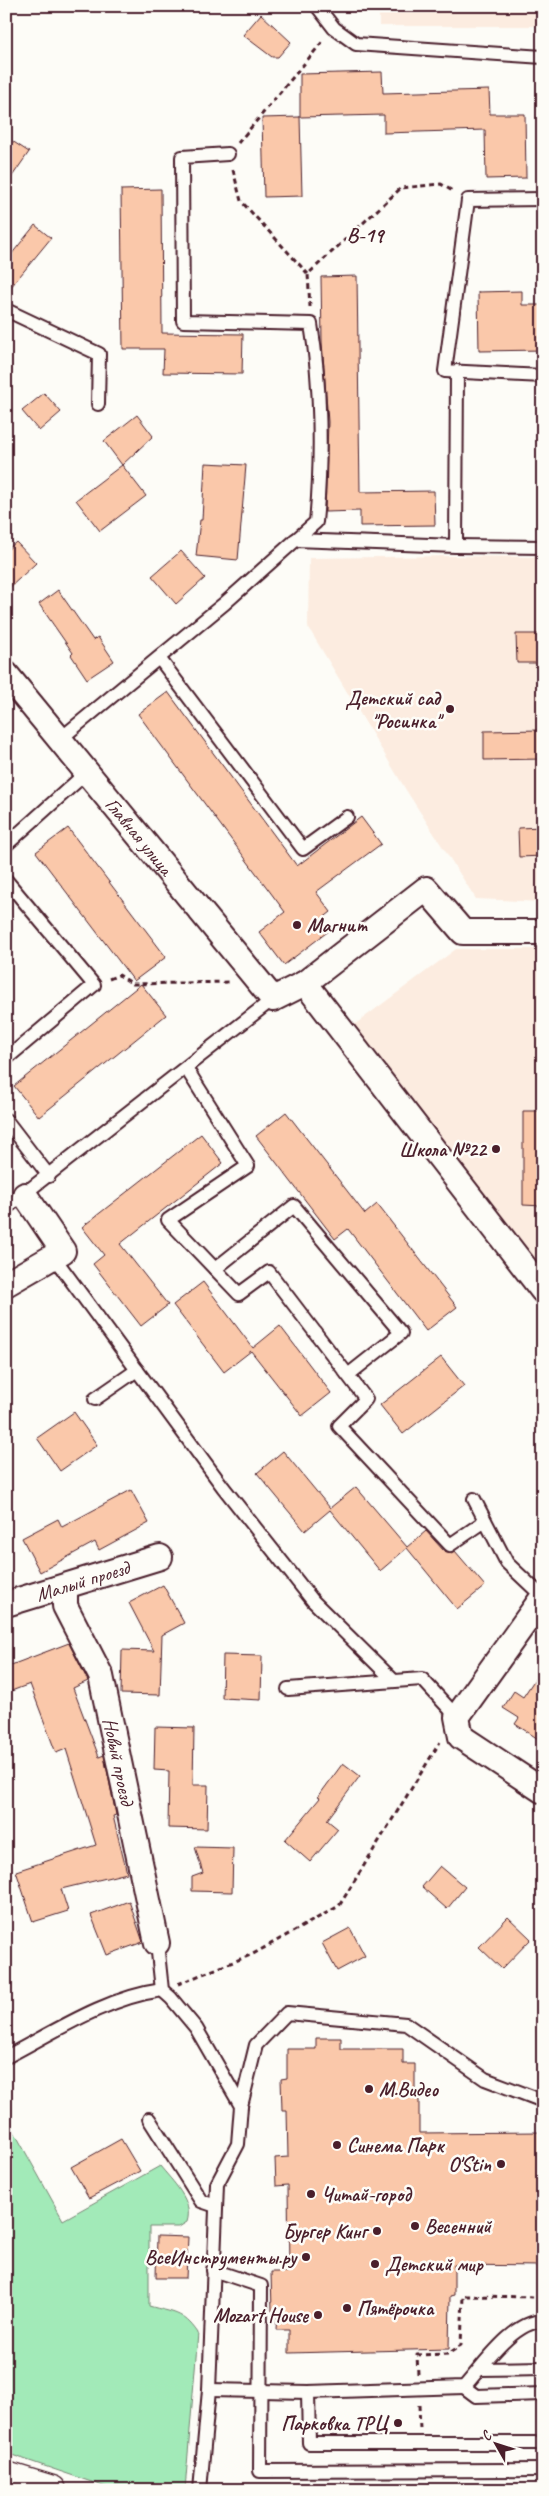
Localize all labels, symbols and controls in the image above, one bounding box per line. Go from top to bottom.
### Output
district label: В-19 [347,222,386,248]
place label: Детский сад "Росинка" [345,686,444,734]
marker: Детский сад "Росинка" [444,703,456,715]
street label: Главная улица [100,792,180,882]
place label: Магнит [307,913,368,938]
marker: Магнит [291,919,303,931]
place label: Школа №22 [399,1137,488,1162]
marker: Школа №22 [490,1143,502,1155]
street label: Малый проезд [33,1554,134,1607]
street label: Новый проезд [98,1716,141,1809]
place label: М.Видео [379,2077,439,2102]
marker: М.Видео [363,2083,375,2095]
place label: Синема Парк [347,2133,445,2158]
marker: Синема Парк [331,2139,343,2151]
place label: O'Stin [448,2152,492,2177]
marker: O'Stin [495,2158,507,2170]
place label: Читай-город [321,2182,412,2207]
marker: Читай-город [305,2188,317,2200]
place label: Весенний [425,2214,492,2239]
place label: Бургер Кинг [283,2219,370,2244]
marker: Весенний [409,2220,421,2232]
marker: Бургер Кинг [371,2225,383,2237]
place label: ВсеИнструменты.ру [145,2245,298,2271]
marker: ВсеИнструменты.ру [300,2251,312,2263]
place label: Детский мир [385,2252,484,2277]
marker: Детский мир [369,2258,381,2270]
place label: Пятёрочка [357,2296,435,2321]
marker: Пятёрочка [341,2302,353,2314]
place label: Mozart House [213,2303,309,2328]
marker: Mozart House [312,2309,324,2321]
place label: Парковка ТРЦ [281,2411,390,2436]
marker: Парковка ТРЦ [392,2417,404,2429]
north arrow [472,2418,522,2468]
text: С [478,2426,496,2444]

